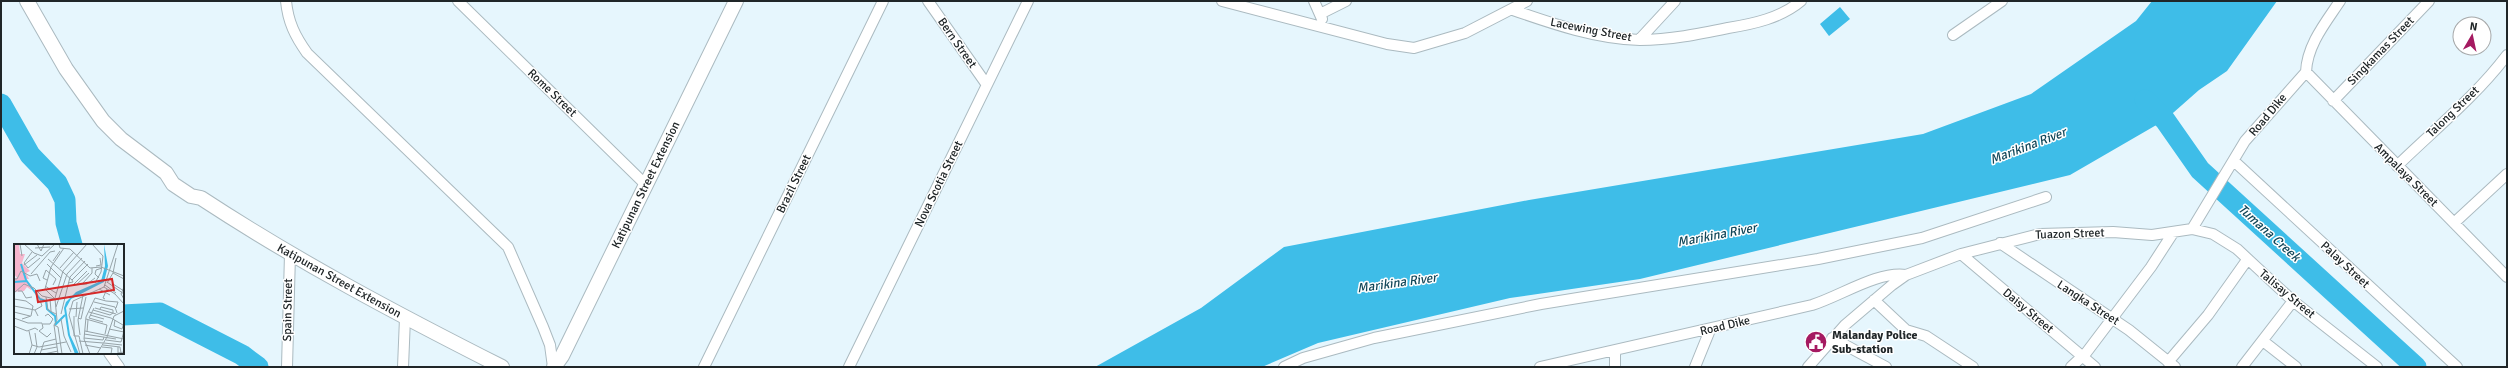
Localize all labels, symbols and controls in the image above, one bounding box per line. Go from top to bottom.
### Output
street label: Singkamas Street [2344,14,2418,88]
street label: Bern Street [934,15,980,71]
street label: Lacewing Street [1549,15,1633,45]
north arrow [2452,16,2492,56]
text: N [2469,20,2478,34]
street label: Rome Street [524,66,580,120]
street label: Talong Street [2423,83,2483,141]
street label: Road Dike [2246,91,2290,139]
street label: Katipunan Street Extension [609,119,683,251]
water label: Marikina River [1988,123,2070,168]
street label: Nova Scotia Street [912,138,966,230]
street label: Ampalaya Street [2371,140,2441,210]
street label: Brazil Street [773,152,815,216]
water label: Tumana Creek [2235,201,2304,266]
water label: Marikina River [1676,219,1760,251]
street label: Tuazon Street [2035,225,2105,243]
street label: Palay Street [2317,239,2373,291]
street label: Katipunan Street Extension [274,241,404,321]
inset map [14,244,124,354]
street label: Talisay Street [2256,266,2318,322]
water label: Marikina River [1356,269,1440,297]
street label: Langka Street [2054,277,2122,329]
street label: Spain Street [280,278,296,342]
street label: Daisy Street [2000,285,2056,337]
street label: Road Dike [1698,313,1752,339]
place label: Malanday Police Sub-station [1832,328,1918,357]
public building icon: Malanday Police Sub-station [1803,329,1829,355]

